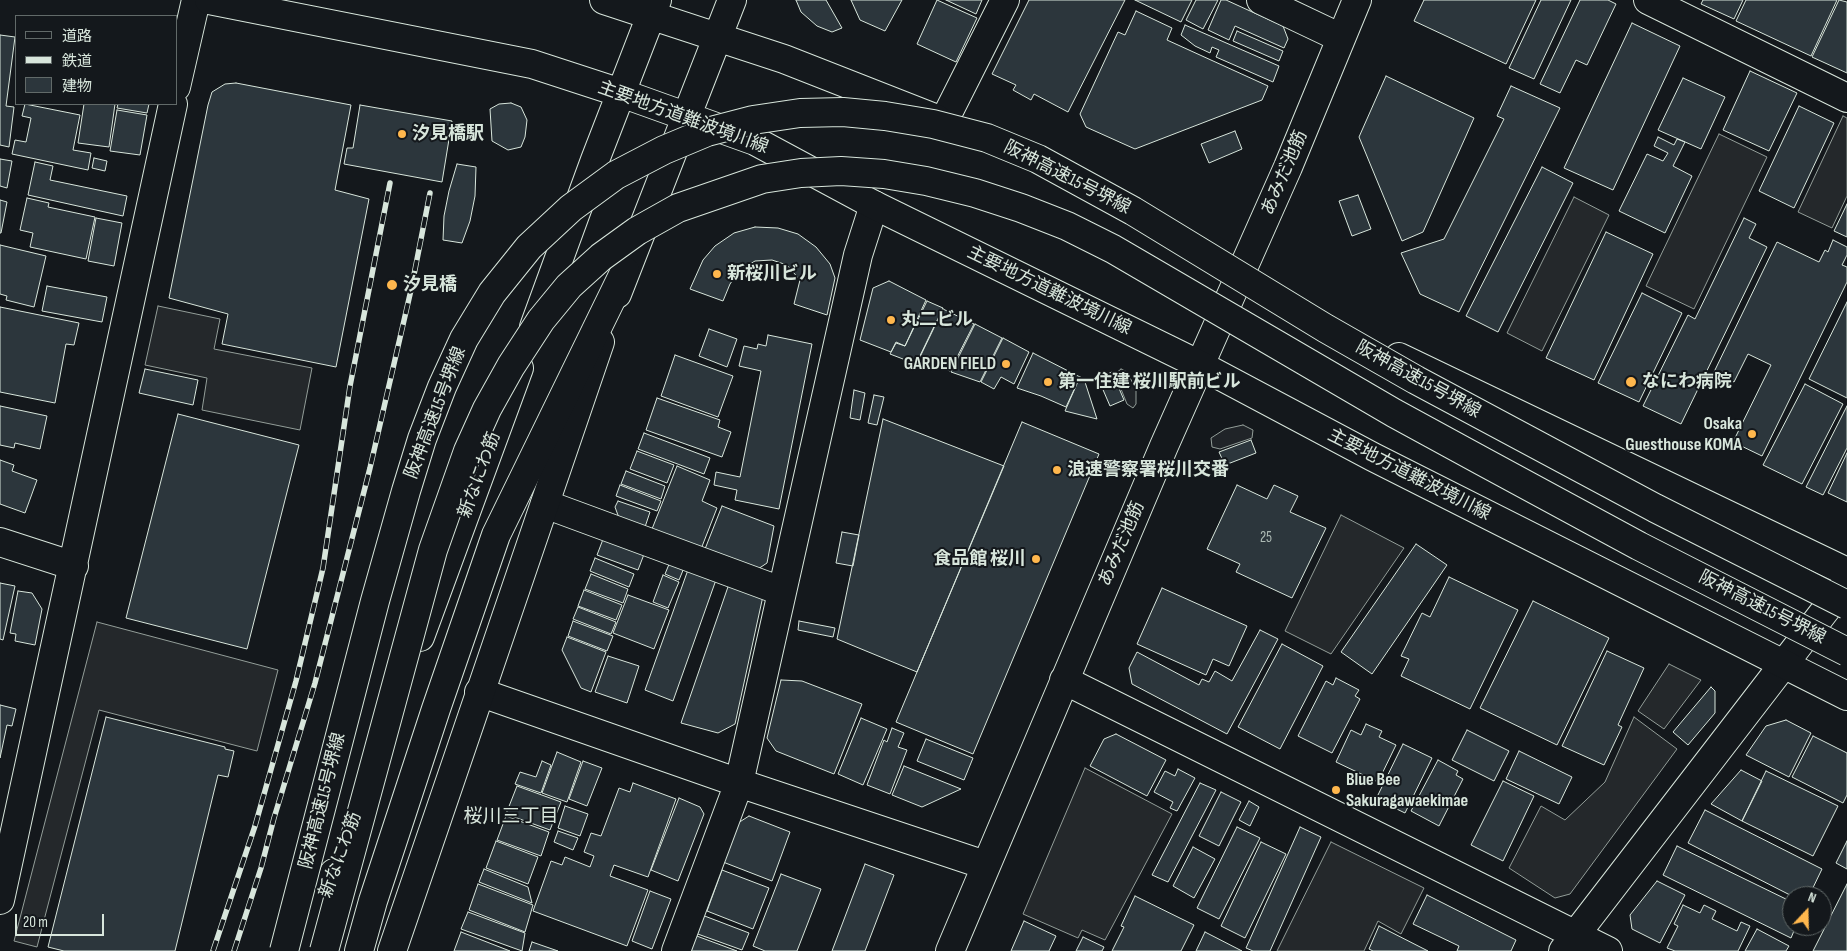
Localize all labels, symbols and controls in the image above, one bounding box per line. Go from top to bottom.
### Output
legend [15,15,178,105]
text: 道路 [62,27,92,46]
text: 鉄道 [62,52,92,71]
text: 建物 [62,77,92,96]
street label: 主要地方道難波境川線 [595,77,771,159]
place label: 汐見橋駅 [412,123,484,145]
street label: あみだ池筋 [1257,127,1313,219]
marker: 汐見橋駅 [396,128,408,140]
street label: 阪神高速15号堺線 [1000,137,1134,219]
street label: 主要地方道難波境川線 [963,242,1135,340]
place label: 新桜川ビル [727,263,817,285]
marker: 新桜川ビル [711,268,723,280]
place label: 汐見橋 [403,274,457,296]
marker: 汐見橋 [385,278,399,292]
place label: 丸二ビル [901,309,973,331]
marker: 丸二ビル [885,314,897,326]
street label: 阪神高速15号堺線 [1352,337,1484,423]
street label: 阪神高速15号堺線 [401,344,471,482]
place label: GARDEN FIELD [904,353,996,375]
marker: GARDEN FIELD [1000,358,1012,370]
place label: 第一住建 桜川駅前ビル [1058,371,1241,393]
place label: なにわ病院 [1642,371,1732,393]
marker: なにわ病院 [1624,375,1638,389]
marker: 第一住建 桜川駅前ビル [1042,376,1054,388]
place label: Osaka Guesthouse KOMA [1625,413,1742,456]
street label: 主要地方道難波境川線 [1324,425,1494,525]
marker: Osaka Guesthouse KOMA [1746,428,1758,440]
street label: 新なにわ筋 [454,429,506,521]
place label: 浪速警察署桜川交番 [1067,459,1229,481]
marker: 浪速警察署桜川交番 [1051,464,1063,476]
street label: あみだ池筋 [1094,498,1150,590]
house number: 25 [1260,529,1272,547]
place label: 食品館 桜川 [933,548,1026,570]
marker: 食品館 桜川 [1030,553,1042,565]
street label: 阪神高速15号堺線 [1695,567,1829,649]
street label: 阪神高速15号堺線 [296,731,350,871]
place label: Blue Bee Sakuragawaekimae [1346,769,1468,812]
marker: Blue Bee Sakuragawaekimae [1330,784,1342,796]
district label: 桜川三丁目 [464,806,558,828]
street label: 新なにわ筋 [315,809,367,901]
north arrow [1782,886,1832,936]
text: N [1806,888,1819,907]
scale bar [18,904,106,936]
text: 20 m [23,913,48,932]

